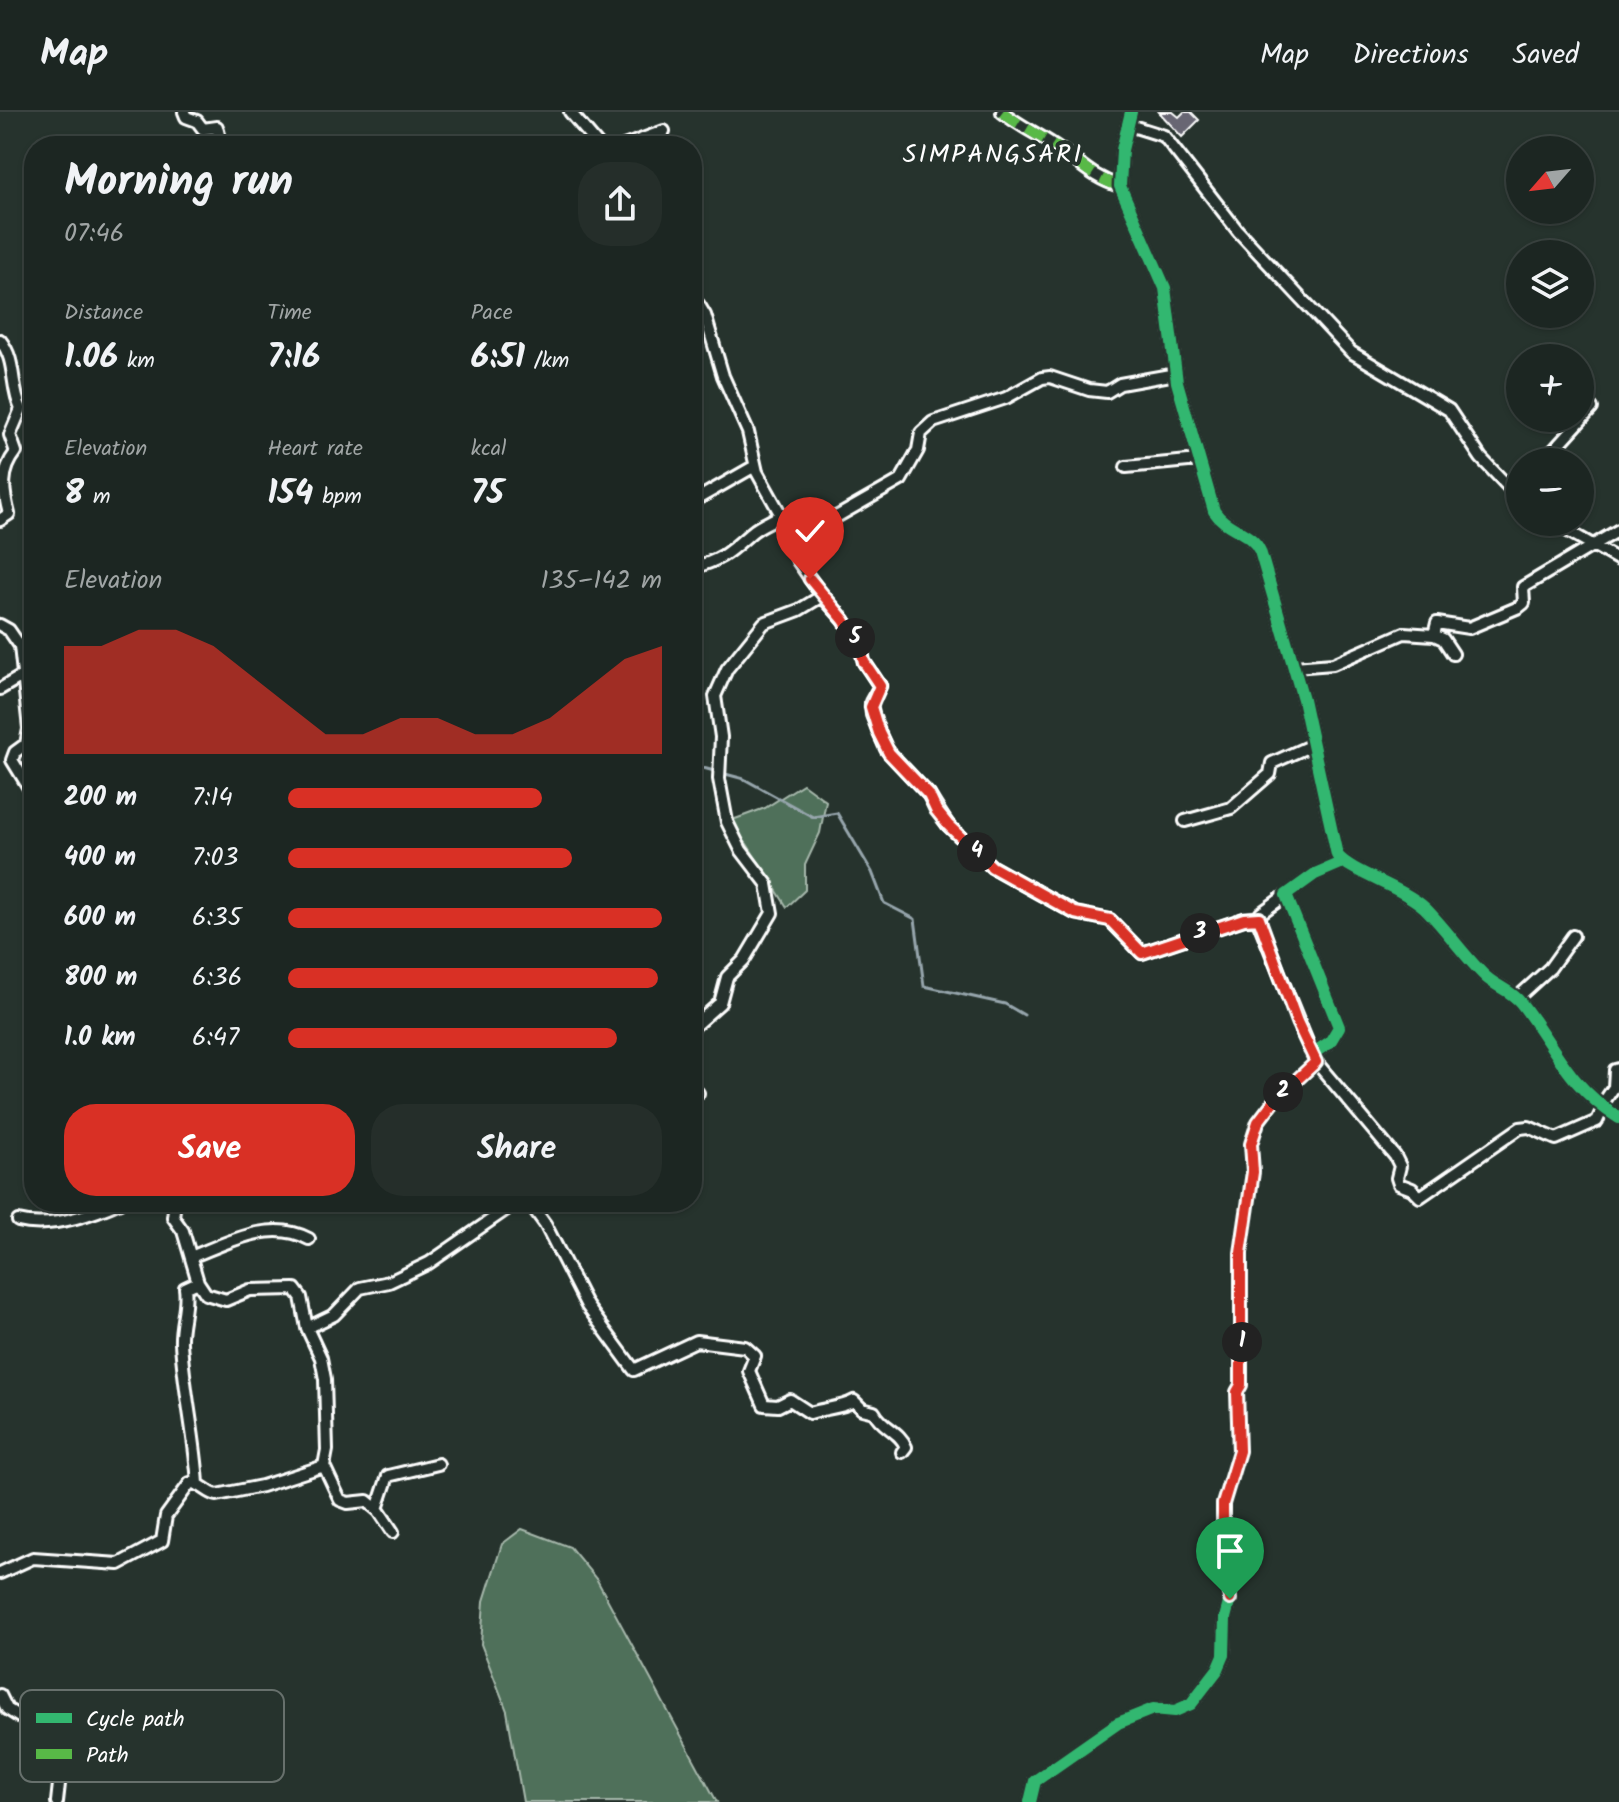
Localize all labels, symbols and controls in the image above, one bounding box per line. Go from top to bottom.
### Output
text: Map [40,25,109,85]
text: Map [1260,33,1309,78]
text: Directions [1353,33,1469,78]
text: Saved [1513,33,1579,78]
district label: SIMPANGSARI [903,134,1083,176]
north arrow [1506,136,1594,224]
map controls [1506,136,1594,536]
text: Morning run [64,148,293,218]
button: share [578,162,662,246]
text: 07:46 [64,213,124,255]
button: layers [1506,240,1594,328]
text: Distance [64,296,143,331]
text: Time [267,296,312,331]
text: Pace [471,296,513,331]
text: 1.06 [64,331,118,385]
text: 7:16 [267,331,320,385]
text: 6:51 [471,331,525,385]
text: km [118,344,155,379]
text: /km [525,344,569,379]
button: + [1506,344,1594,432]
text: Elevation [64,432,147,467]
text: Heart rate [267,432,363,467]
text: kcal [471,432,506,467]
button: − [1506,448,1594,536]
text: 8 [64,467,84,521]
text: 154 [267,467,313,521]
text: 75 [471,467,504,521]
text: m [84,480,110,515]
text: bpm [313,480,362,515]
pin [776,497,844,579]
icon: check [788,509,832,553]
text: Elevation [64,560,162,602]
text: 135–142 m [540,560,662,602]
pin: 5 [835,618,875,658]
text: 5 [849,620,861,655]
text: 200 m [64,777,137,819]
text: 7:14 [192,777,233,819]
pin: 4 [957,832,997,872]
text: 4 [971,834,983,869]
text: 400 m [64,837,136,879]
text: 7:03 [192,837,238,879]
text: 600 m [64,897,136,939]
text: 6:35 [192,897,242,939]
pin: 3 [1180,913,1220,953]
text: 3 [1194,915,1206,950]
text: 800 m [64,957,137,999]
text: 6:36 [192,957,242,999]
text: 1.0 km [64,1017,135,1059]
text: 6:47 [192,1017,239,1059]
pin: 2 [1263,1072,1303,1112]
text: 2 [1277,1074,1289,1109]
button: Save [64,1104,355,1196]
button: Share [371,1104,662,1196]
pin: 1 [1222,1322,1262,1362]
text: 1 [1239,1324,1245,1359]
pin [1196,1517,1264,1599]
icon: arrive [1208,1529,1252,1573]
legend [20,1690,284,1782]
text: Cycle path [86,1703,185,1738]
text: Path [86,1739,129,1774]

